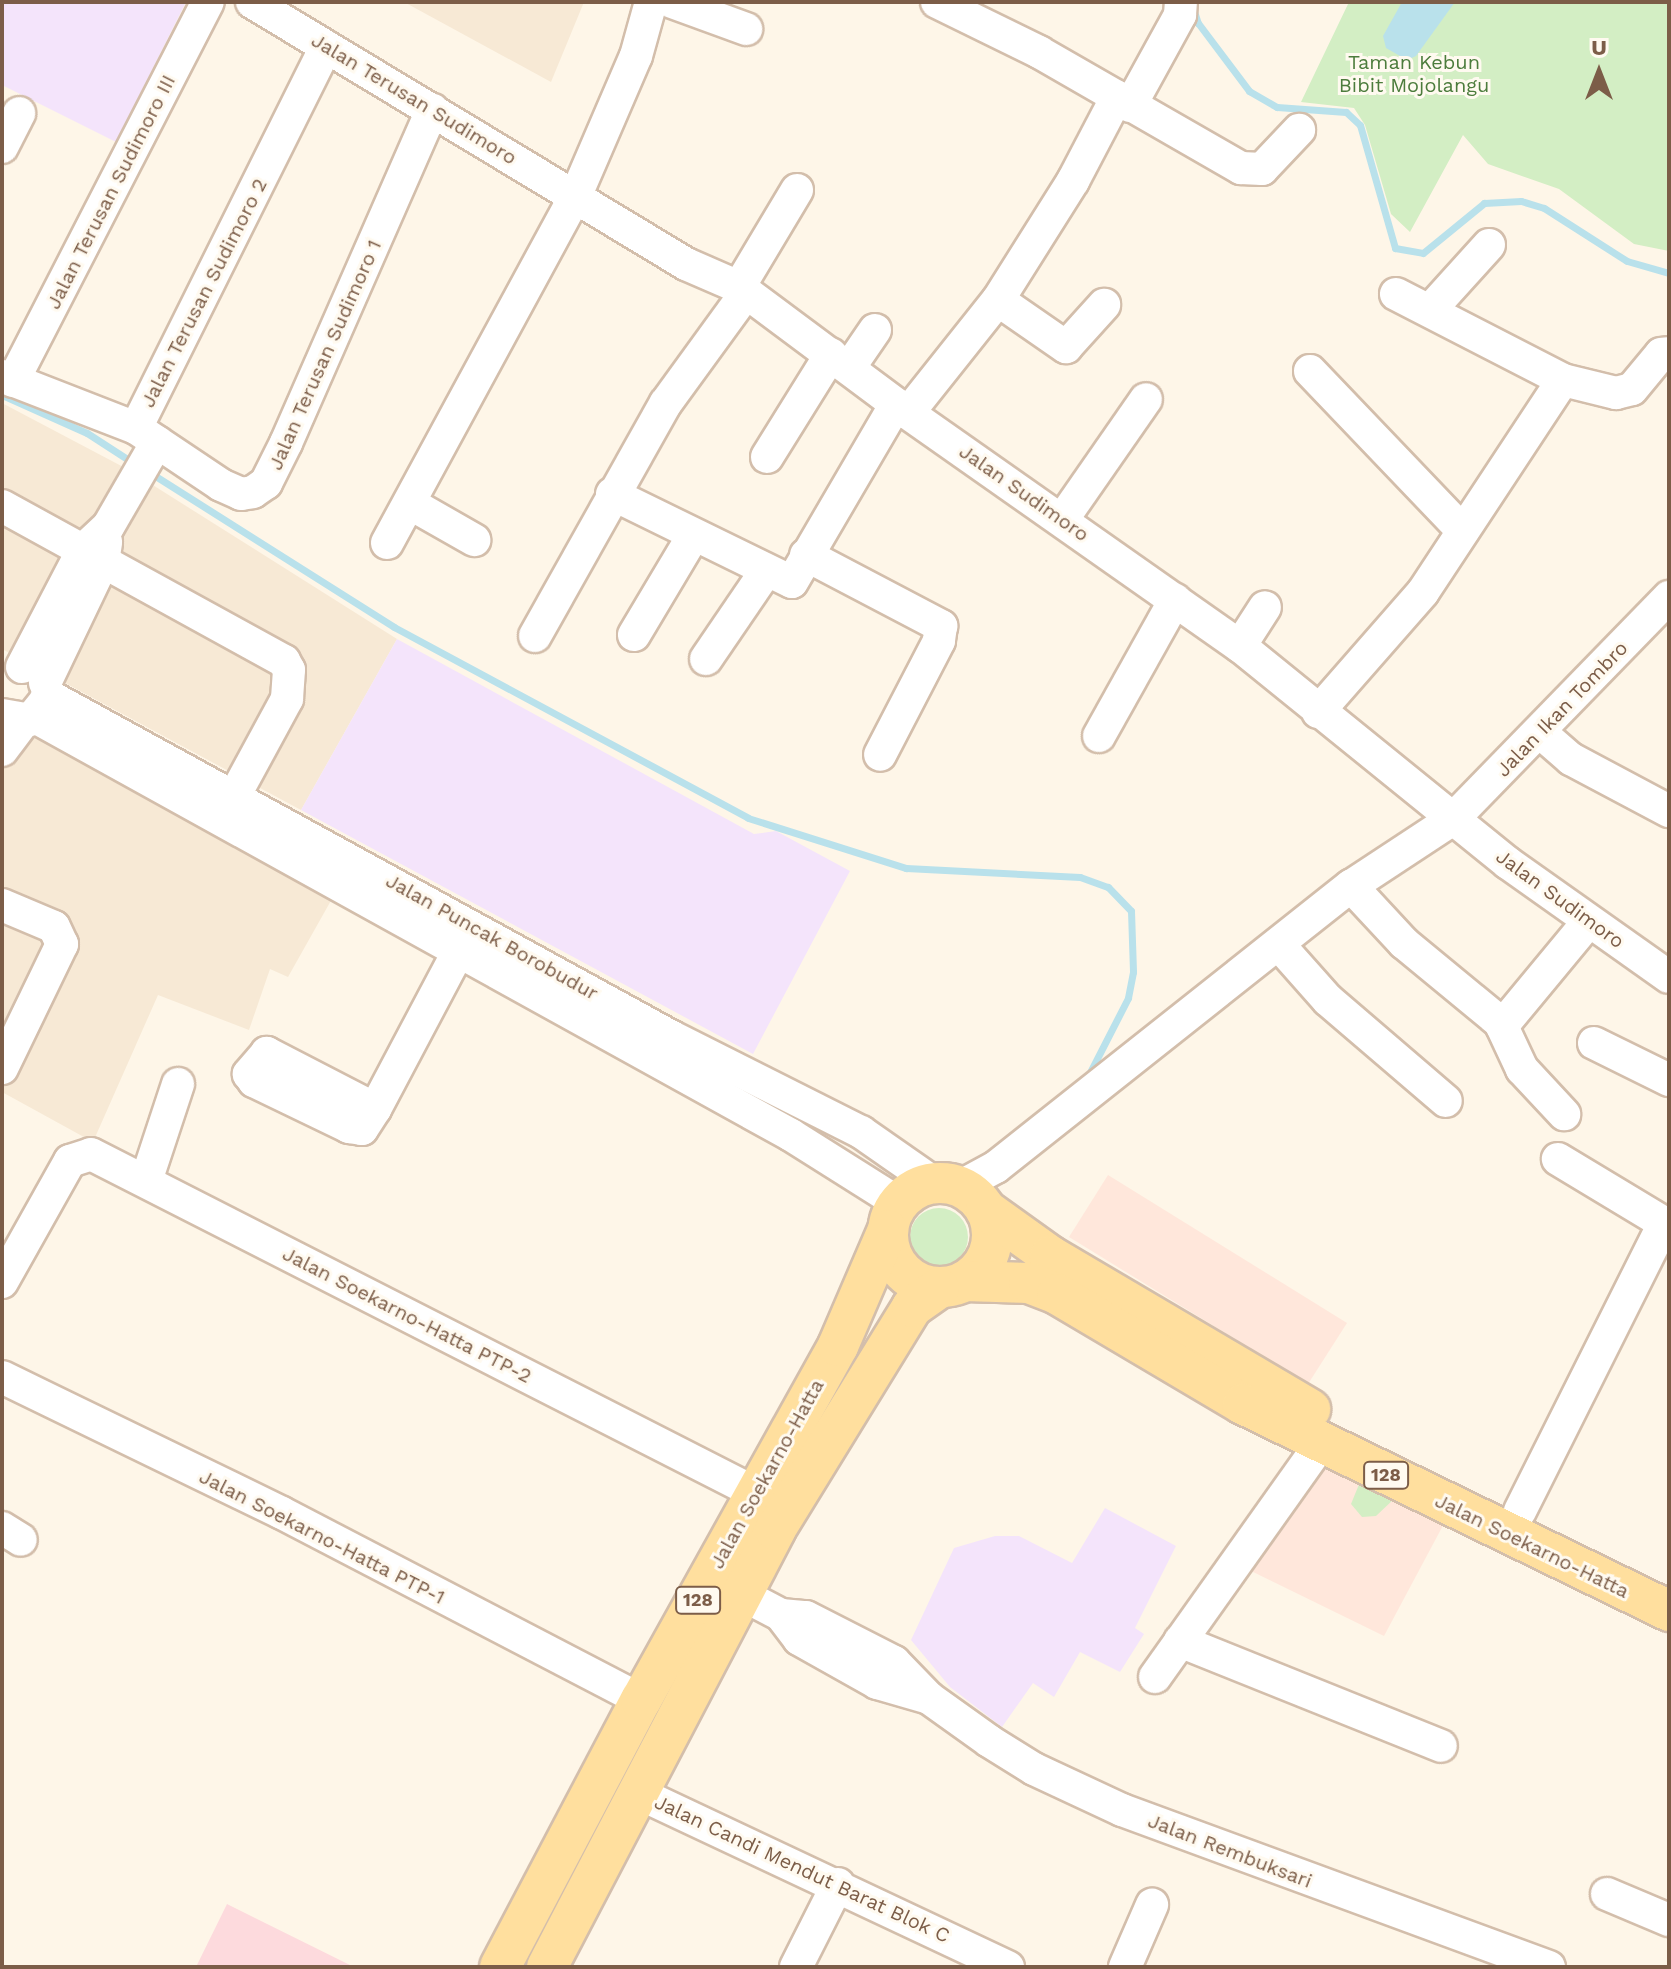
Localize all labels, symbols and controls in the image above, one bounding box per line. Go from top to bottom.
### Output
street label: Jalan Terusan Sudimoro [307,28,521,170]
north arrow [1559,32,1639,112]
text: U [1591,35,1607,60]
park label: Taman Kebun Bibit Mojolangu [1339,50,1489,97]
street label: Jalan Terusan Sudimoro III [41,71,181,313]
street label: Jalan Terusan Sudimoro 2 [136,174,272,412]
street label: Jalan Terusan Sudimoro 1 [263,236,387,474]
street label: Jalan Sudimoro [955,439,1093,547]
street label: Jalan Ikan Tombro [1491,636,1633,782]
street label: Jalan Sudimoro [1491,844,1629,954]
street label: Jalan Puncak Borobudur [382,868,602,1006]
street label: Jalan Soekarno-Hatta PTP-2 [278,1242,536,1388]
street label: Jalan Soekarno-Hatta [705,1375,829,1573]
road number: 128 [1362,1461,1410,1489]
street label: Jalan Soekarno-Hatta PTP-1 [195,1464,449,1610]
street label: Jalan Soekarno-Hatta [1431,1489,1633,1603]
road number: 128 [674,1586,722,1614]
street label: Jalan Candi Mendut Barat Blok C [650,1790,954,1948]
street label: Jalan Rembuksari [1145,1809,1315,1893]

